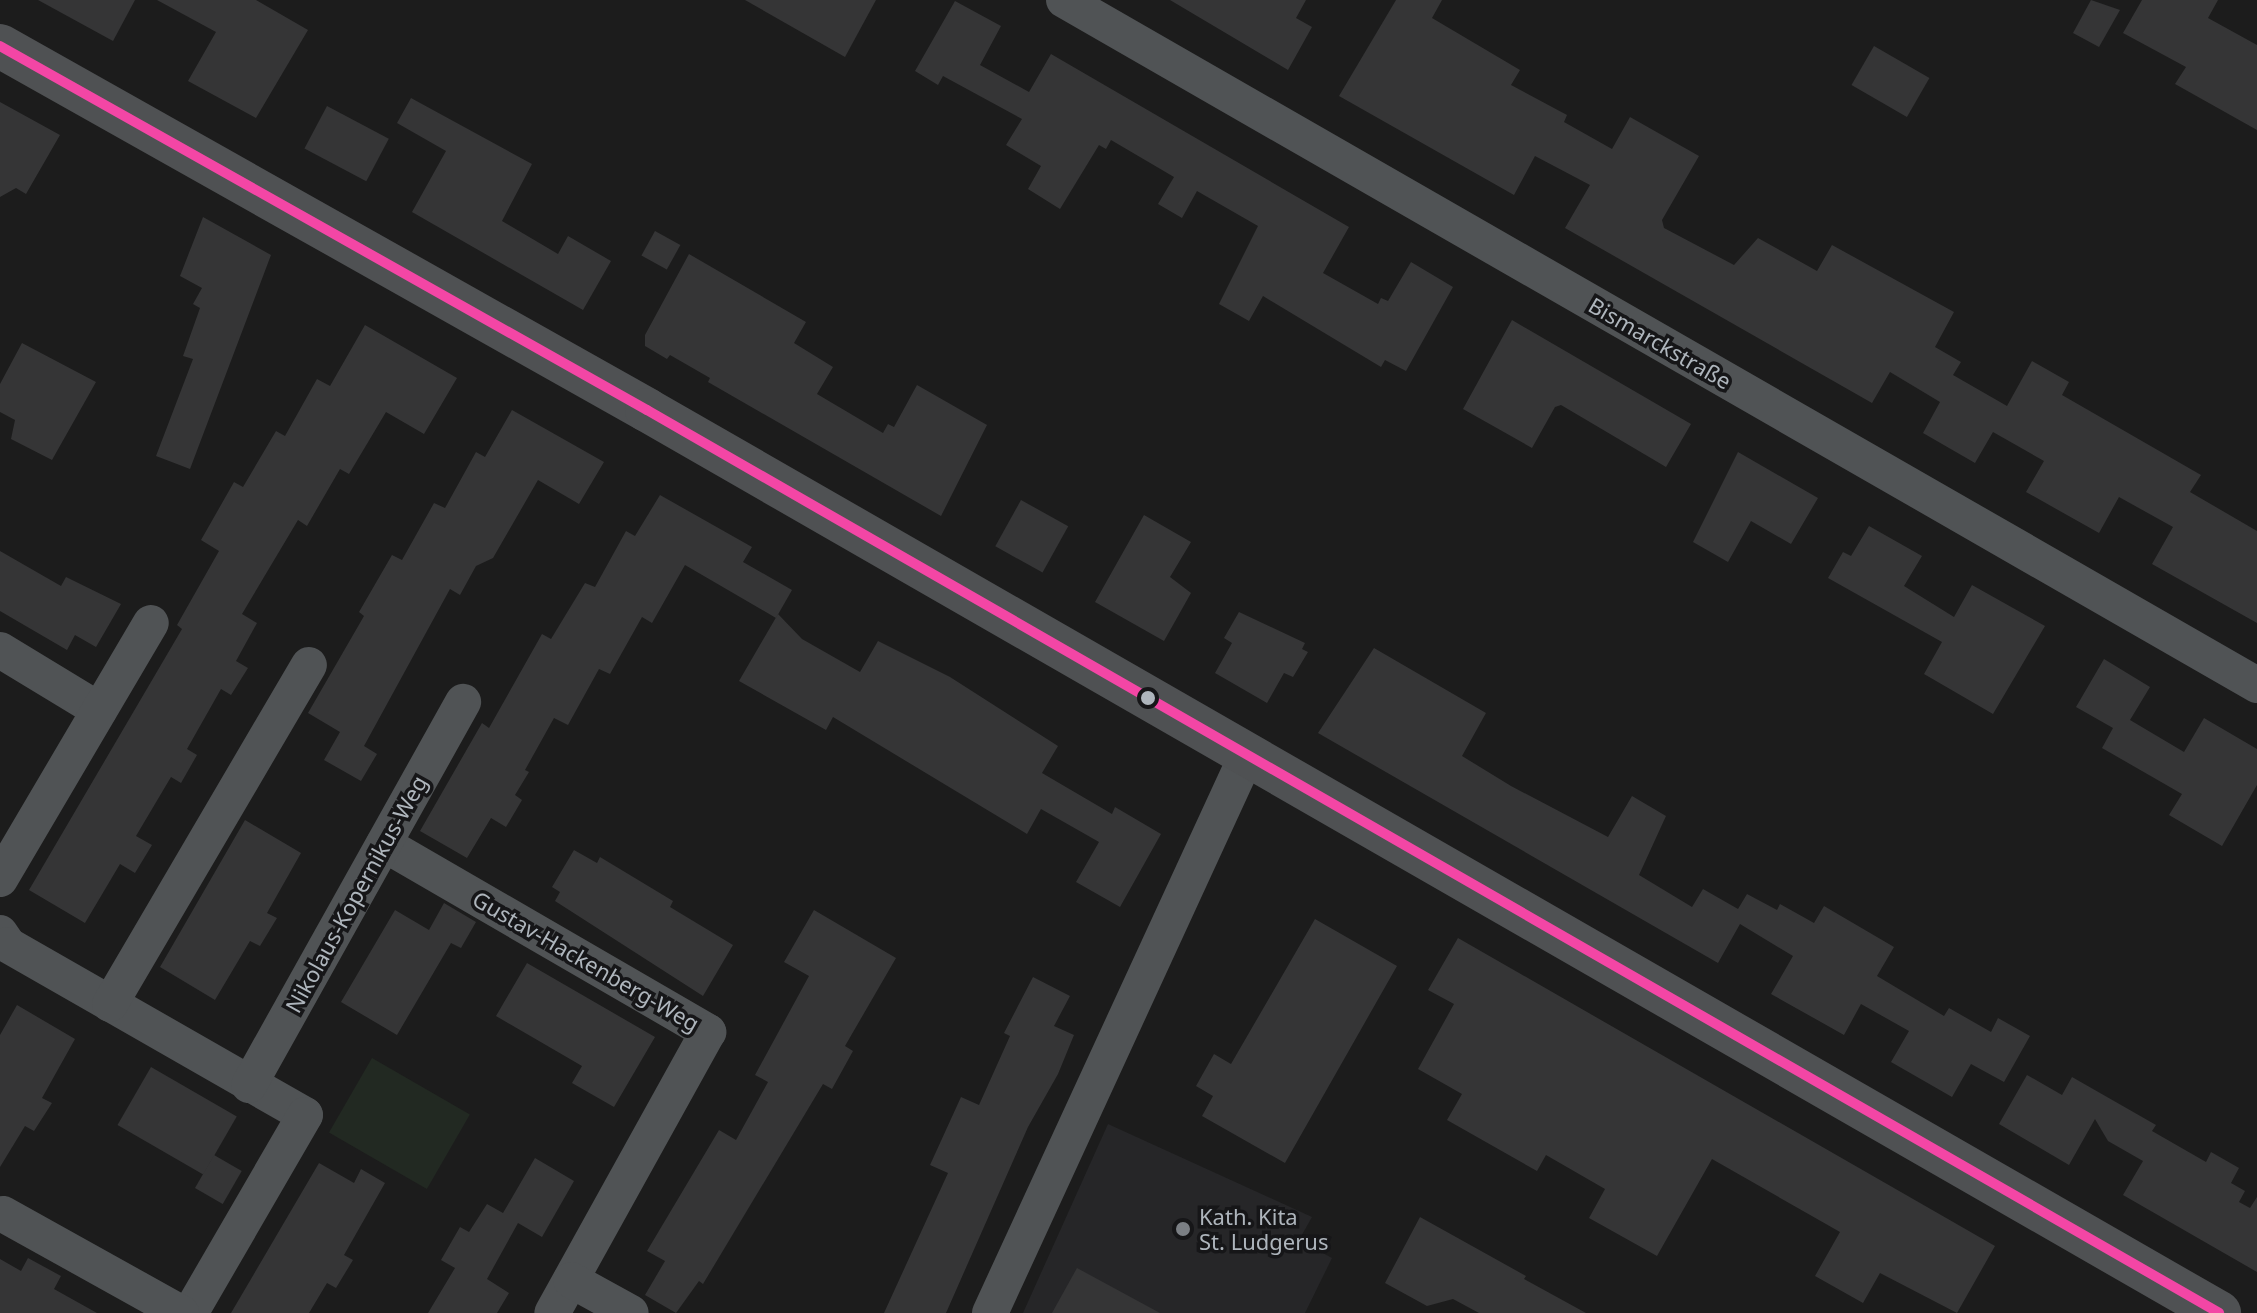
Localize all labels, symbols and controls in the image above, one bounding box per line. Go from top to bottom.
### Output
street label: Bismarckstraße [1584,292,1736,394]
unlabelled marker [1140,690,1156,706]
street label: Nikolaus-Kopernikus-Weg [280,771,432,1017]
street label: Gustav-Hackenberg-Weg [468,885,704,1037]
place label: Kath. Kita St. Ludgerus [1199,1203,1328,1254]
marker: Kath. Kita St. Ludgerus [1174,1220,1192,1238]

